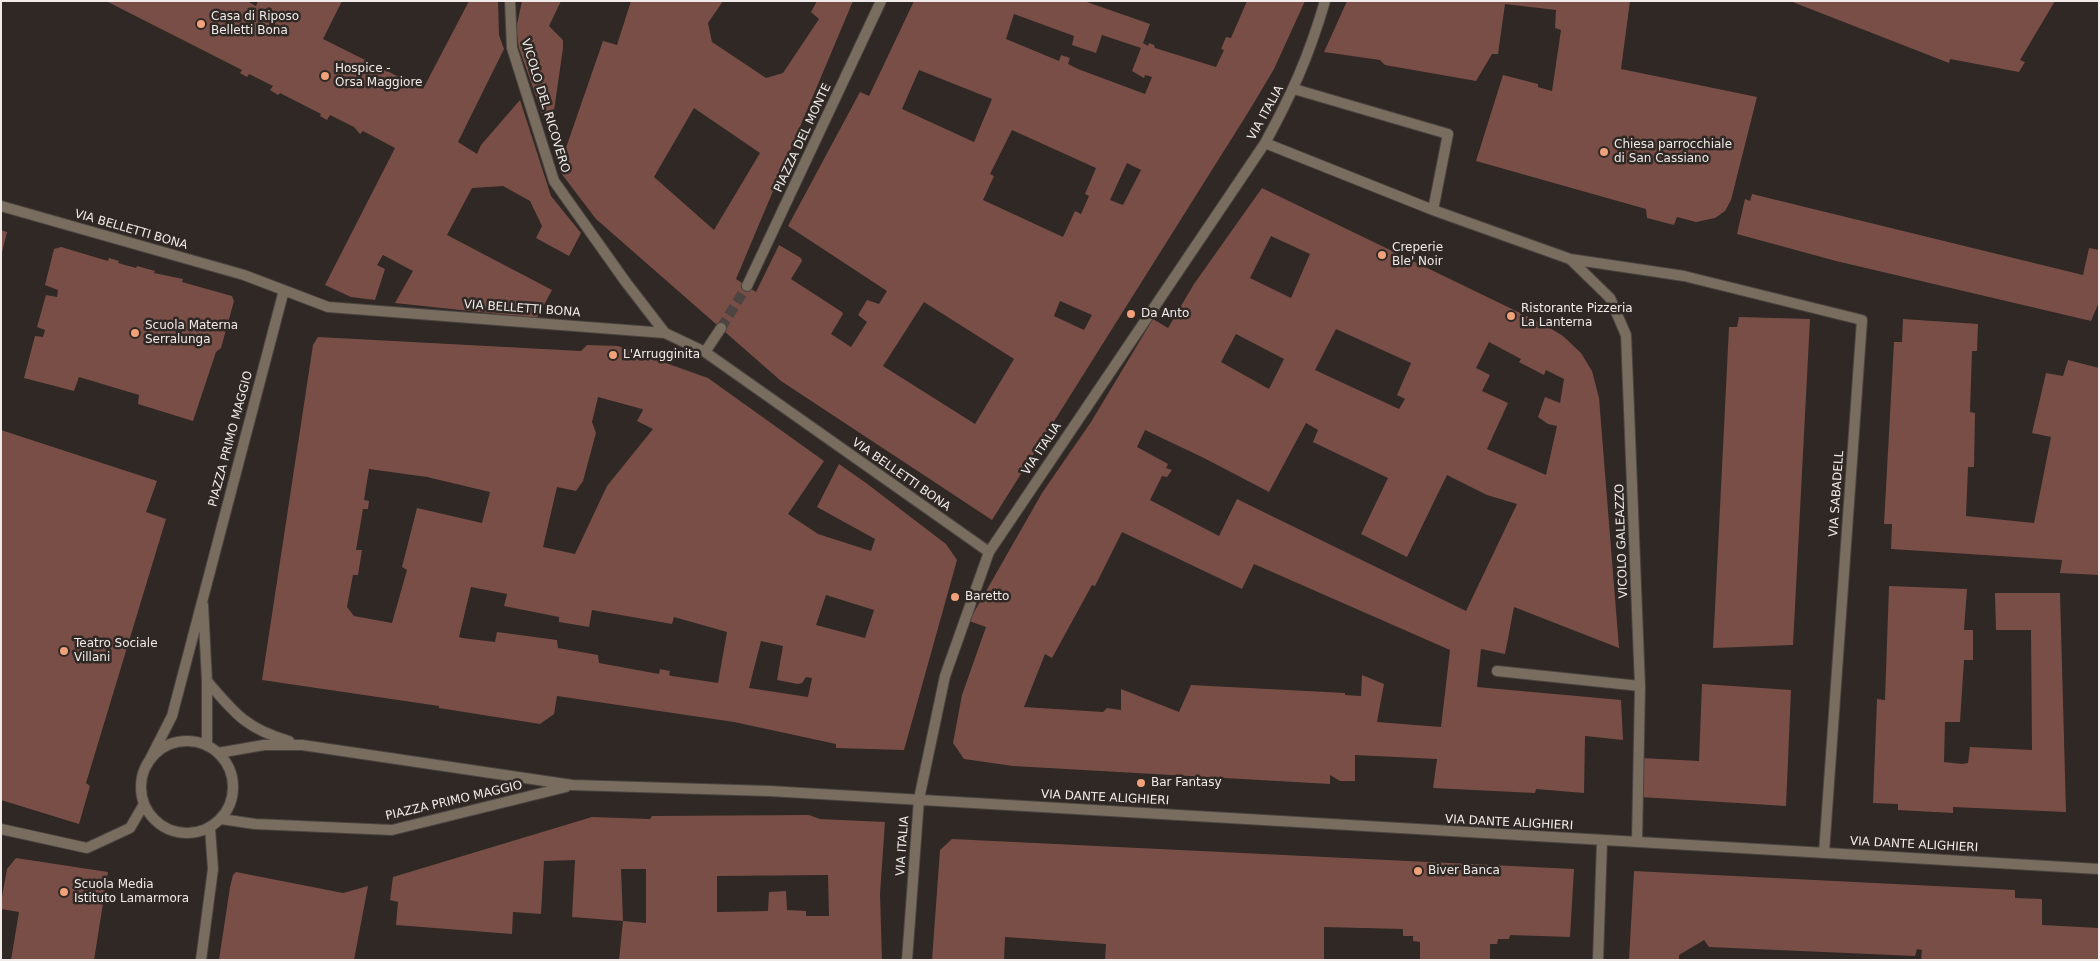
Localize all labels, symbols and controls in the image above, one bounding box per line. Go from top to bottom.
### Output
place label: Casa di Riposo Belletti Bona [211,10,299,38]
marker: Casa di Riposo Belletti Bona [195,18,207,30]
street label: VICOLO DEL RICOVERO [518,37,572,175]
place label: Hospice - Orsa Maggiore [335,62,422,90]
marker: Hospice - Orsa Maggiore [319,70,331,82]
street label: PIAZZA DEL MONTE [771,81,835,195]
street label: VIA ITALIA [1245,83,1287,143]
place label: Chiesa parrocchiale di San Cassiano [1614,138,1732,166]
marker: Chiesa parrocchiale di San Cassiano [1598,146,1610,158]
street label: VIA BELLETTI BONA [73,207,189,253]
place label: Creperie Ble' Noir [1392,241,1443,269]
marker: Creperie Ble' Noir [1376,249,1388,261]
street label: VIA BELLETTI BONA [463,298,581,320]
place label: Ristorante Pizzeria La Lanterna [1521,302,1633,330]
place label: Da Anto [1141,307,1189,321]
marker: Da Anto [1125,308,1137,320]
marker: Ristorante Pizzeria La Lanterna [1505,310,1517,322]
place label: Scuola Materna Serralunga [145,319,238,347]
marker: Scuola Materna Serralunga [129,327,141,339]
place label: L'Arrugginita [623,348,700,362]
marker: L'Arrugginita [607,349,619,361]
street label: PIAZZA PRIMO MAGGIO [206,369,256,509]
street label: VIA ITALIA [1019,420,1065,478]
street label: VIA BELLETTI BONA [849,436,953,514]
street label: VIA SABADELL [1827,450,1847,538]
street label: VICOLO GALEAZZO [1613,483,1631,599]
place label: Baretto [965,590,1009,604]
marker: Baretto [949,591,961,603]
place label: Teatro Sociale Villani [74,637,158,665]
marker: Teatro Sociale Villani [58,645,70,657]
place label: Bar Fantasy [1151,776,1222,790]
marker: Bar Fantasy [1135,777,1147,789]
street label: PIAZZA PRIMO MAGGIO [384,778,524,824]
street label: VIA DANTE ALIGHIERI [1040,787,1170,809]
street label: VIA DANTE ALIGHIERI [1444,812,1574,834]
street label: VIA ITALIA [894,815,912,877]
street label: VIA DANTE ALIGHIERI [1849,834,1979,856]
place label: Biver Banca [1428,864,1500,878]
marker: Biver Banca [1412,865,1424,877]
place label: Scuola Media Istituto Lamarmora [74,878,189,906]
marker: Scuola Media Istituto Lamarmora [58,886,70,898]

